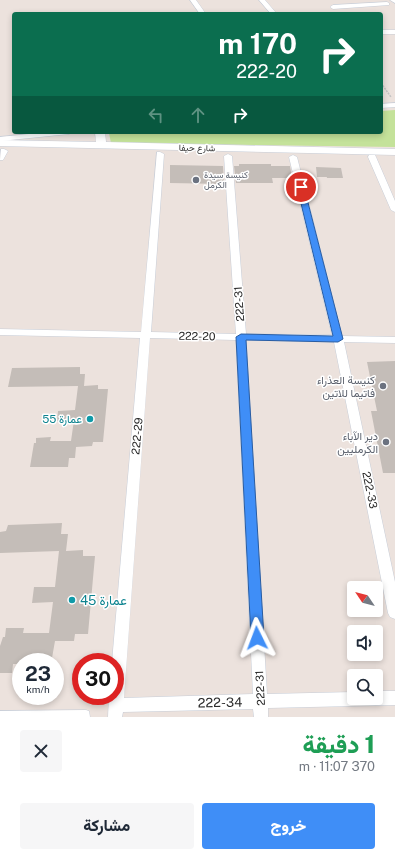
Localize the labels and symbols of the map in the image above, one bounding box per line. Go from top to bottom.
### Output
street label: شارع حيفا [179,142,215,154]
place label: كنيسة سيدة الكرمل [204,169,248,191]
pin [284,170,318,204]
marker: كنيسة سيدة الكرمل [191,175,201,185]
street label: 222-31 [232,286,246,322]
street label: 222-20 [178,330,216,342]
place label: كنيسة العذراء فاتيما للاتين [317,374,375,400]
marker: كنيسة العذراء فاتيما للاتين [378,381,388,391]
place label: عمارة 55 [42,413,82,426]
marker: عمارة 55 [85,414,95,424]
street label: 222-29 [129,417,145,455]
place label: دير الآباء الكرمليين [337,430,378,456]
marker: دير الآباء الكرمليين [381,437,391,447]
street label: 222-33 [360,470,380,510]
north arrow [347,581,383,617]
place label: عمارة 45 [80,593,127,609]
marker: عمارة 45 [67,595,77,605]
position arrow [236,617,278,659]
speed limit sign: 30 [72,653,124,705]
street label: 222-31 [253,670,267,706]
street label: 222-34 [198,695,242,710]

